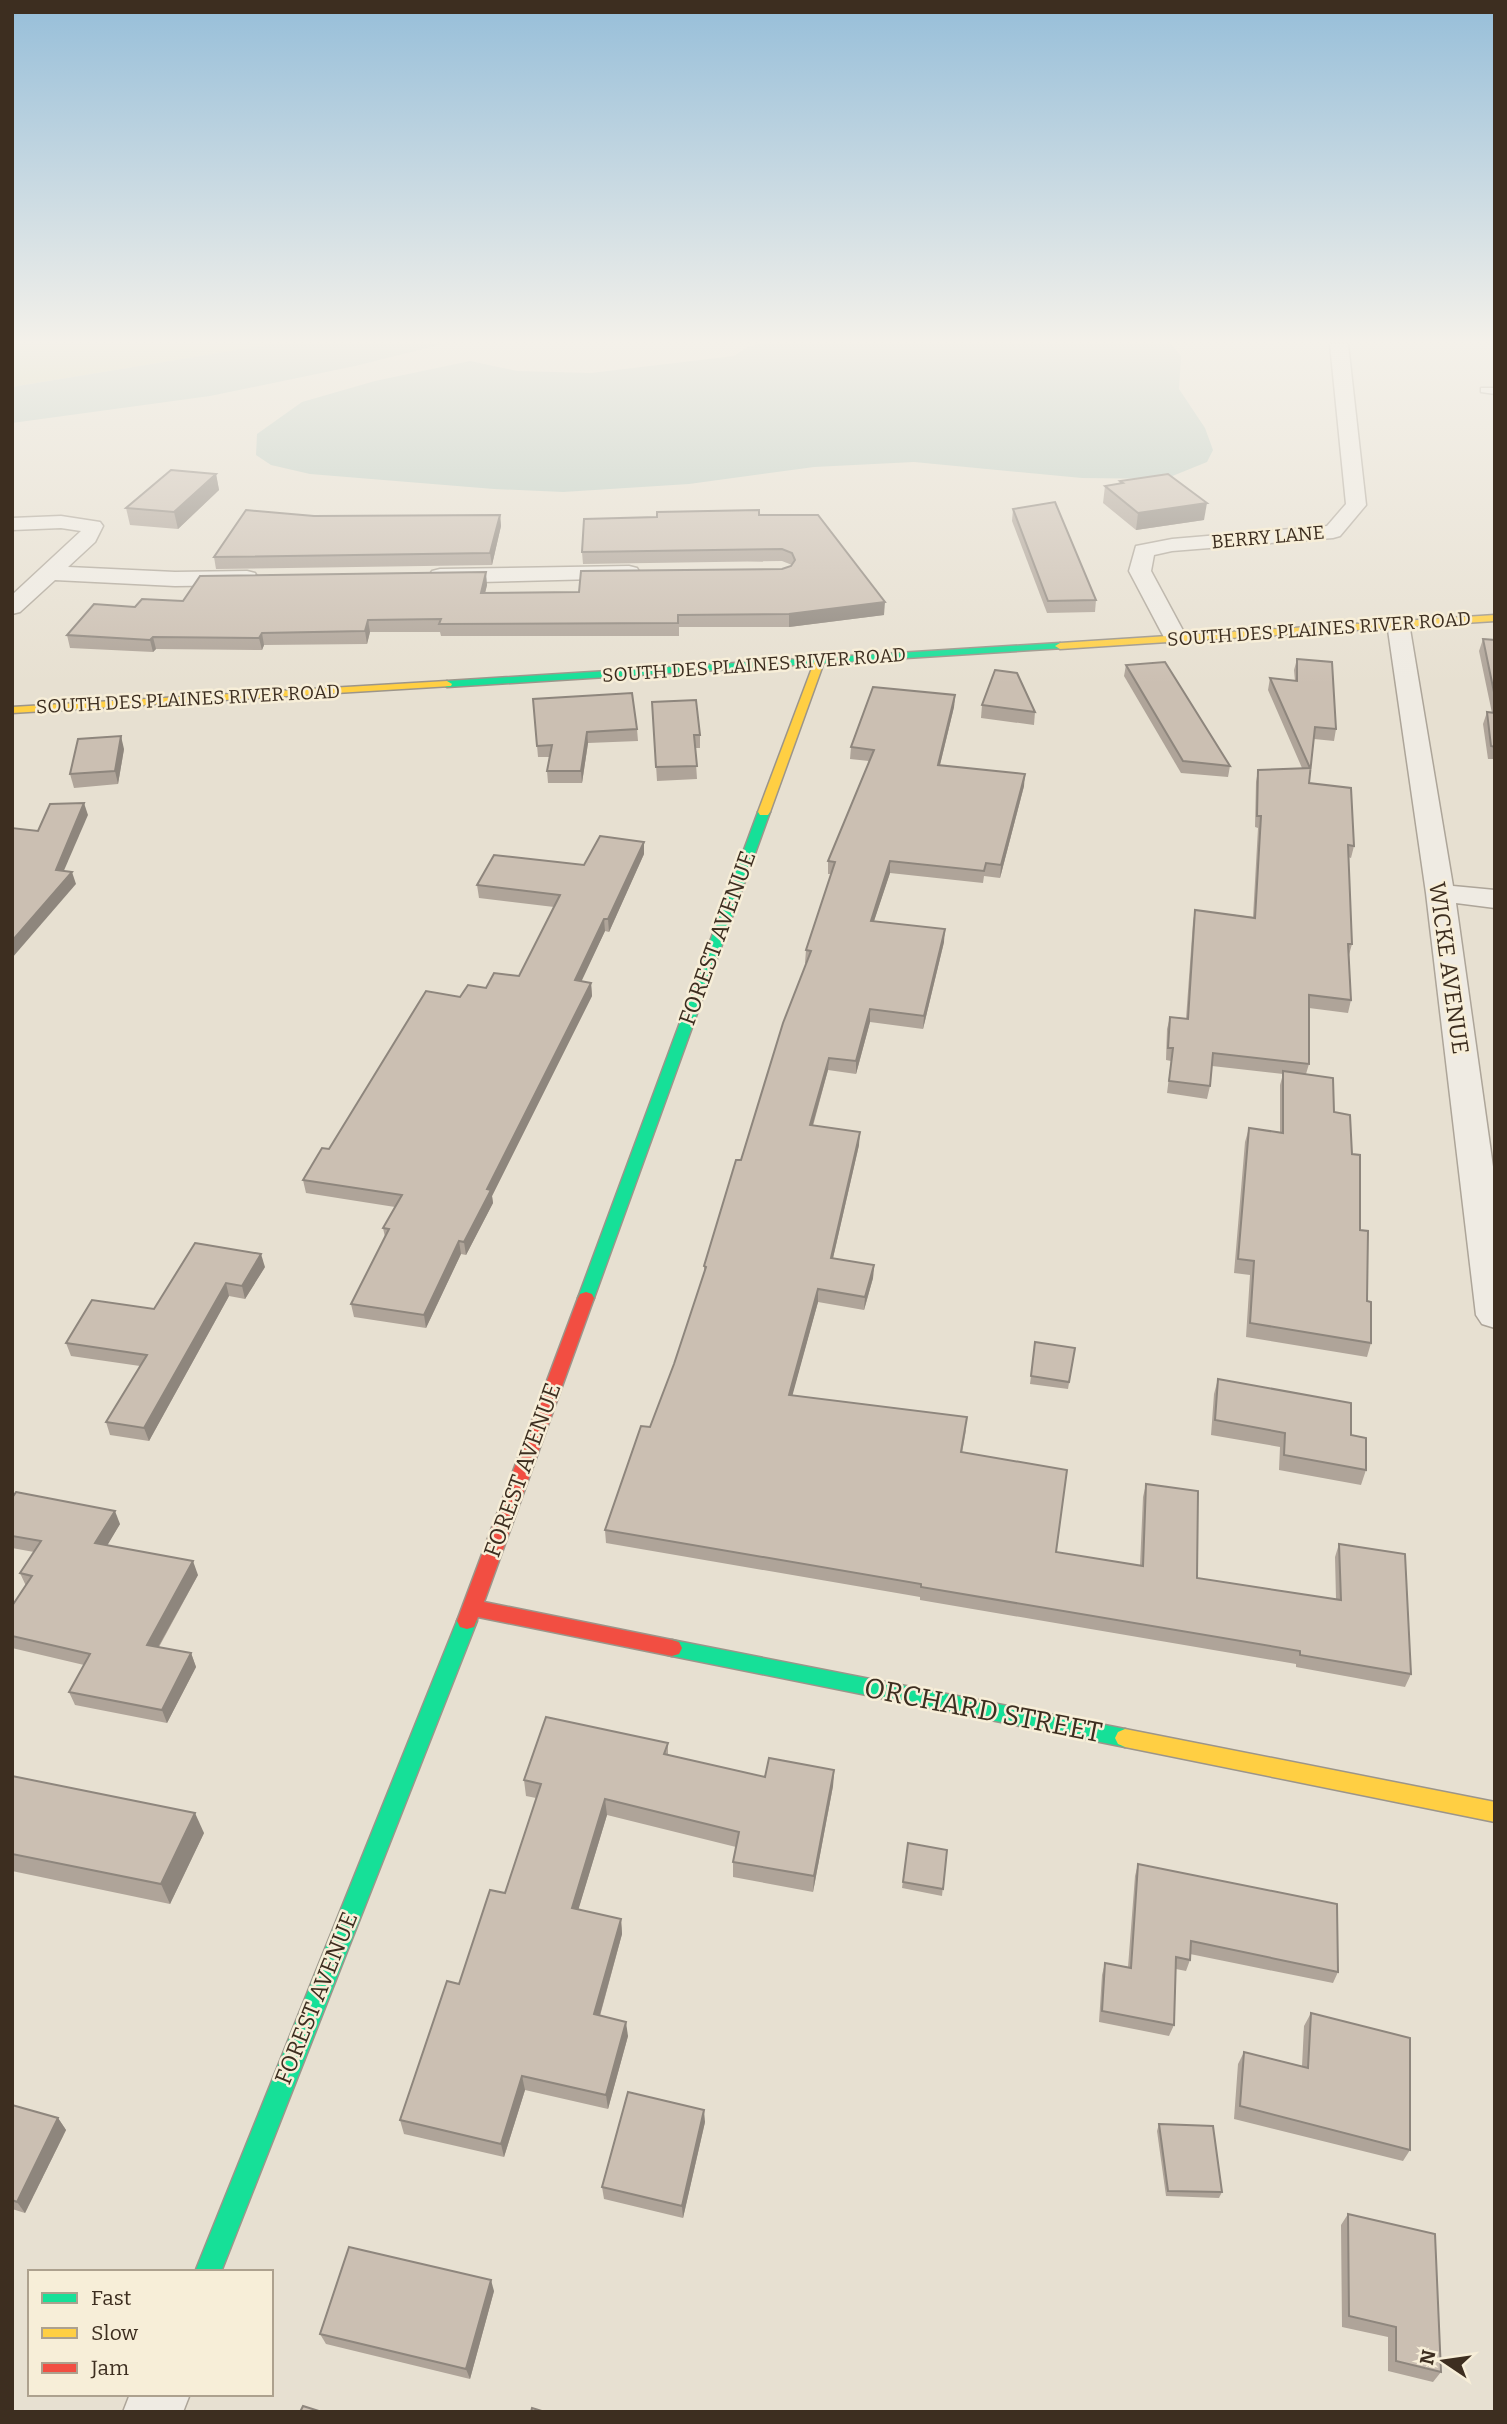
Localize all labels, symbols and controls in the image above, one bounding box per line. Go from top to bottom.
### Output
street label: BERRY LANE [1211,521,1325,553]
street label: SOUTH DES PLAINES RIVER ROAD [1166,607,1472,651]
street label: SOUTH DES PLAINES RIVER ROAD [601,643,907,687]
street label: SOUTH DES PLAINES RIVER ROAD [35,680,341,718]
street label: FOREST AVENUE [672,847,762,1029]
street label: WICKE AVENUE [1423,880,1475,1056]
street label: FOREST AVENUE [477,1379,567,1561]
street label: ORCHARD STREET [861,1671,1105,1749]
street label: FOREST AVENUE [269,1908,363,2088]
legend [28,2270,273,2396]
text: Fast [91,2285,132,2311]
text: Slow [91,2320,138,2346]
north arrow [1409,2326,1479,2396]
text: N [1415,2347,1441,2367]
text: Jam [90,2355,129,2381]

